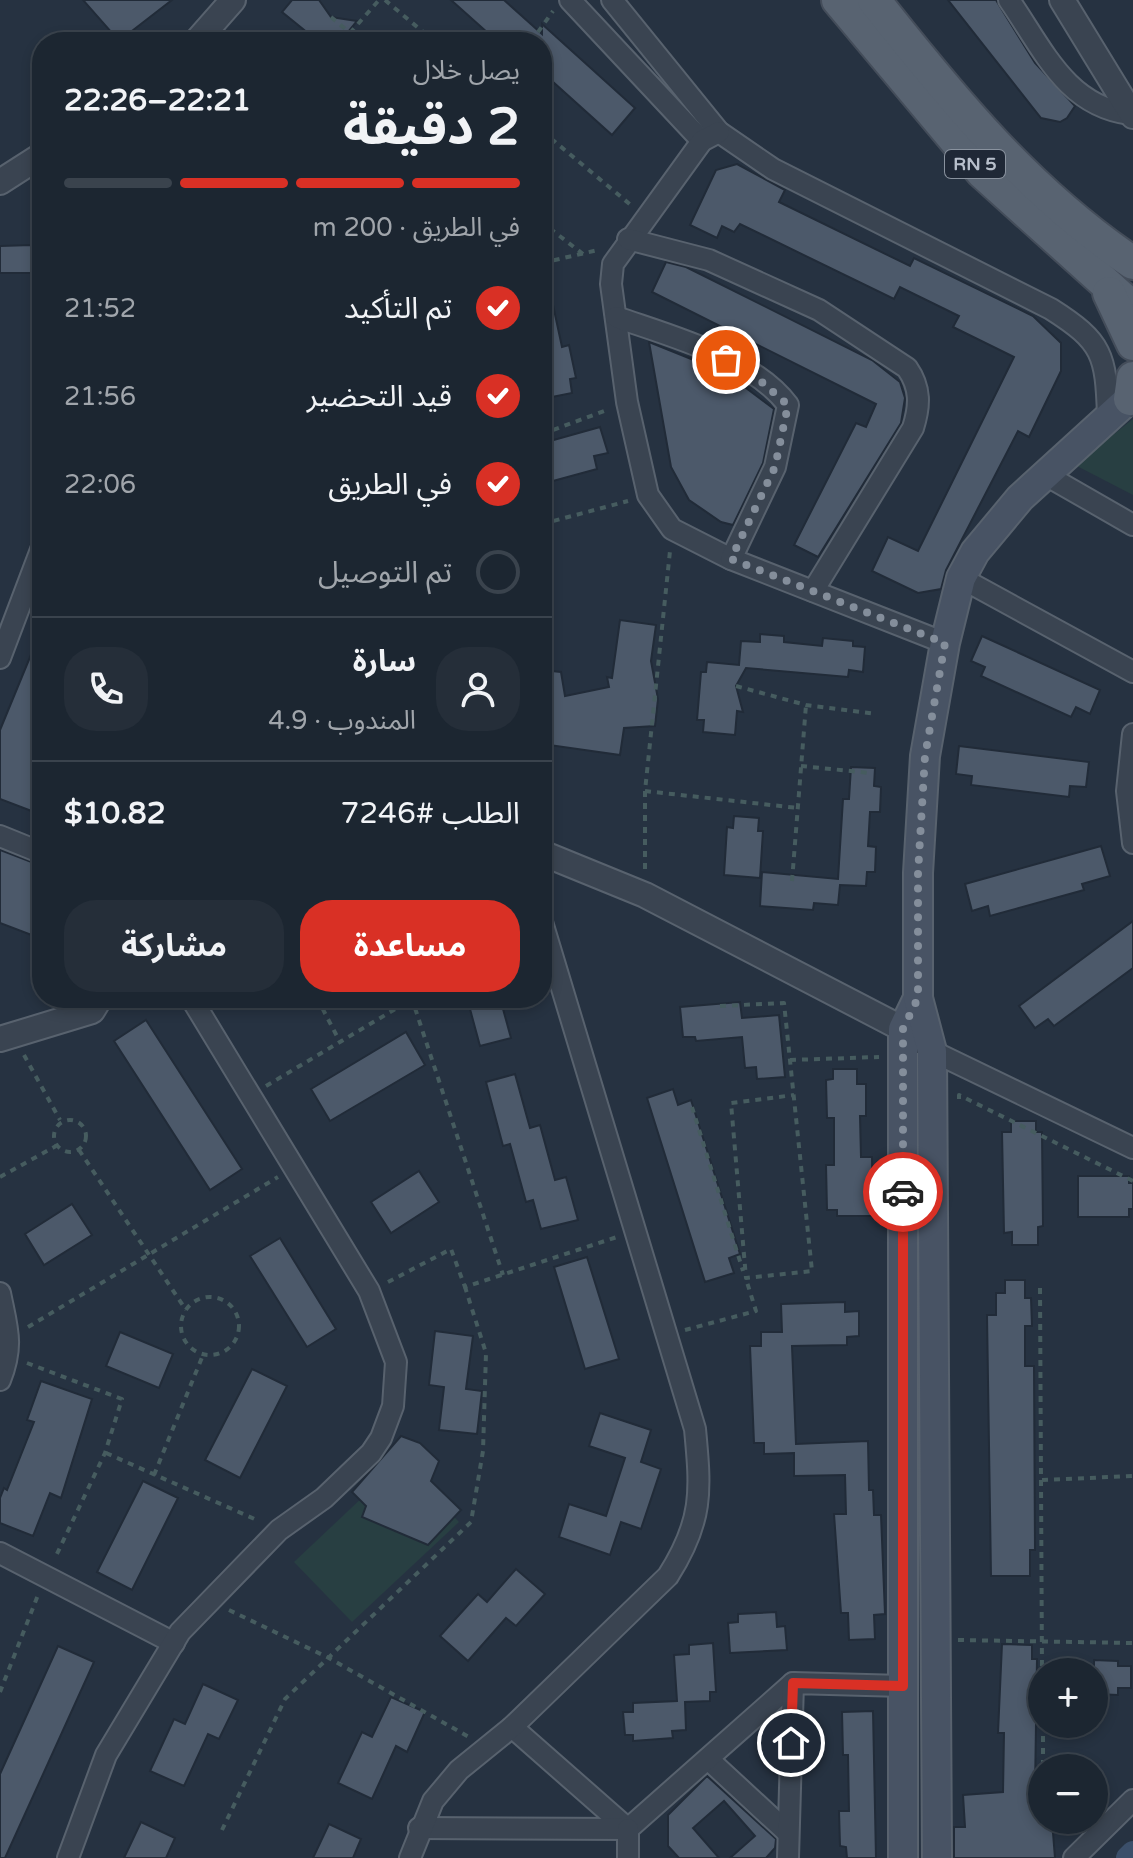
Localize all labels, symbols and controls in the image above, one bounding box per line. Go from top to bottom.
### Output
text: يصل خلال [413,55,520,86]
text: 22:21–22:26 [64,82,251,119]
text: 2 دقيقة [343,96,520,159]
road number: RN 5 [945,150,1005,178]
text: في الطريق · 200 m [313,212,520,243]
icon: check [476,286,520,330]
text: تم التأكيد [344,290,452,327]
text: 21:52 [64,293,136,324]
pin [692,326,760,394]
icon: bag [704,338,748,382]
icon: check [476,374,520,418]
text: قيد التحضير [307,378,452,415]
text: 21:56 [64,381,136,412]
icon: check [476,462,520,506]
text: في الطريق [328,466,452,503]
text: 22:06 [64,469,136,500]
text: تم التوصيل [318,554,452,591]
text: سارة [353,643,416,680]
button: phone [64,647,148,731]
button: person [436,647,520,731]
text: المندوب · 4.9 [268,705,416,736]
text: $10.82 [64,795,166,832]
text: الطلب #7246 [340,795,520,832]
button: مشاركة [64,900,284,992]
button: مساعدة [300,900,520,992]
courier [863,1152,943,1232]
icon: car [881,1170,925,1214]
map controls [1028,1658,1108,1834]
button: + [1028,1658,1108,1738]
pin [757,1709,825,1777]
icon: home [769,1721,813,1765]
button: − [1028,1754,1108,1834]

